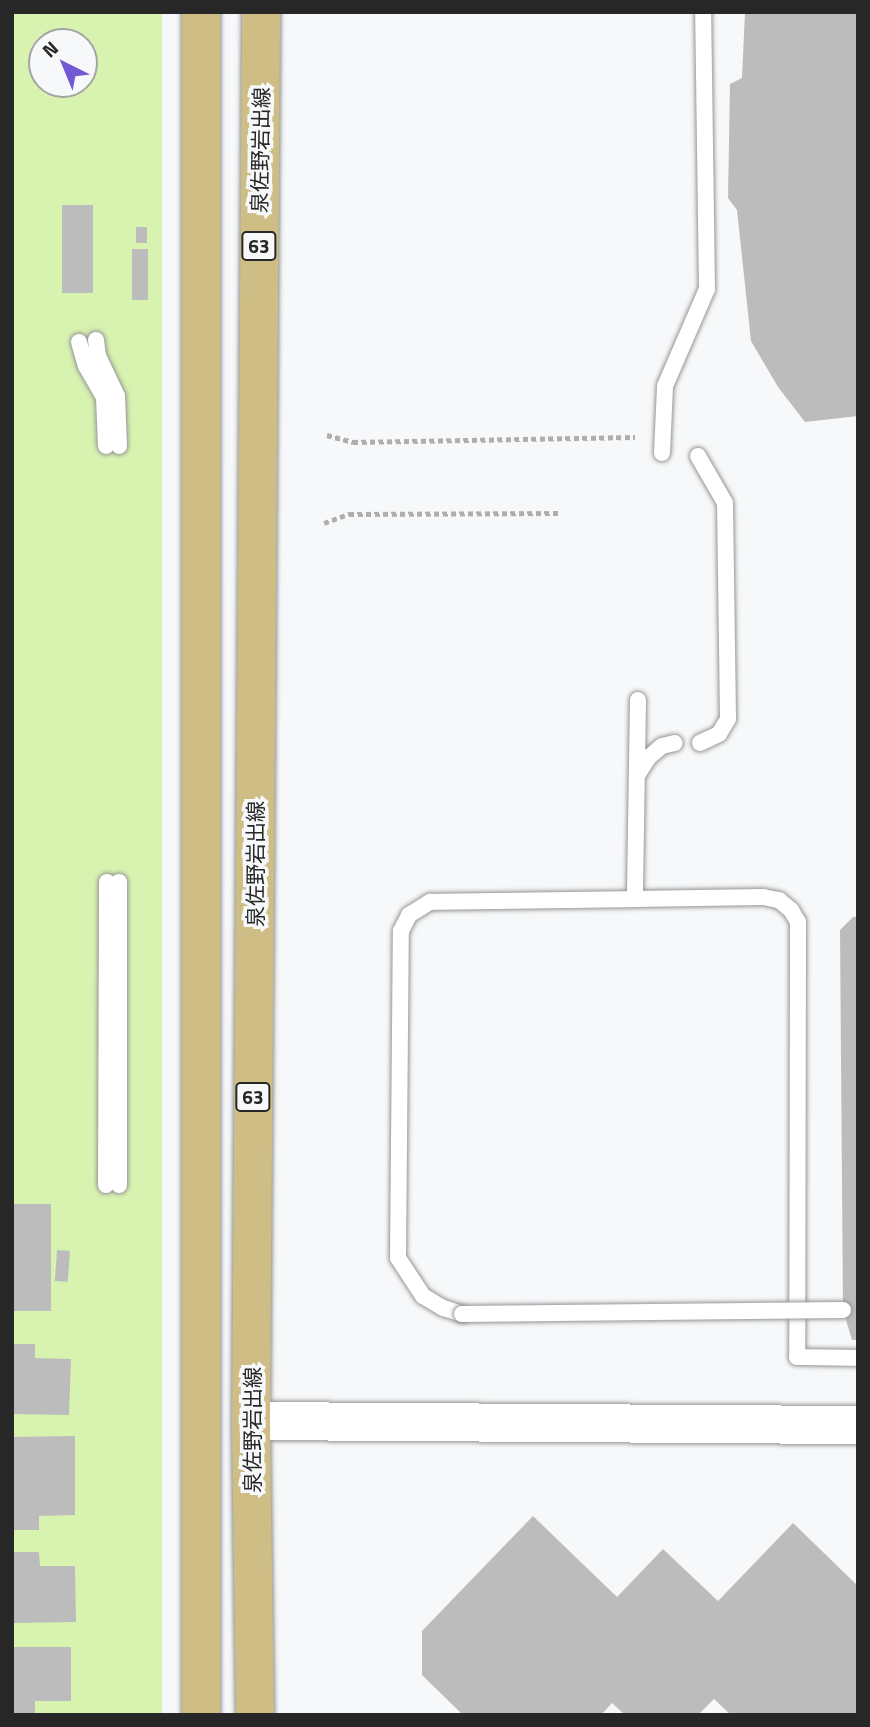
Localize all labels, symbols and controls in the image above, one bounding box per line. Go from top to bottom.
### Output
north arrow [28,28,98,98]
text: N [35,34,64,64]
street label: 泉佐野岩出線 [246,87,274,213]
road number: 63 [240,230,278,262]
street label: 泉佐野岩出線 [242,801,268,927]
road number: 63 [234,1082,272,1112]
street label: 泉佐野岩出線 [239,1367,265,1493]

